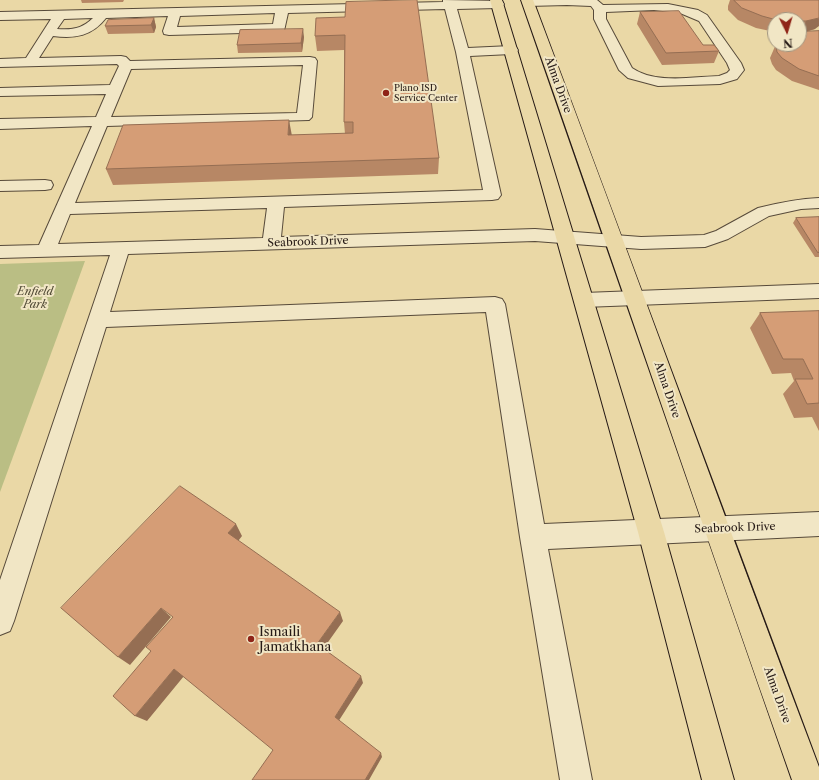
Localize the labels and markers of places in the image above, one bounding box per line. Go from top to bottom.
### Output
place label: Plano ISD Service Center [394,83,458,104]
marker: Plano ISD Service Center [381,88,391,98]
place label: Ismaili Jamatkhana [259,624,331,655]
marker: Ismaili Jamatkhana [246,634,256,644]

